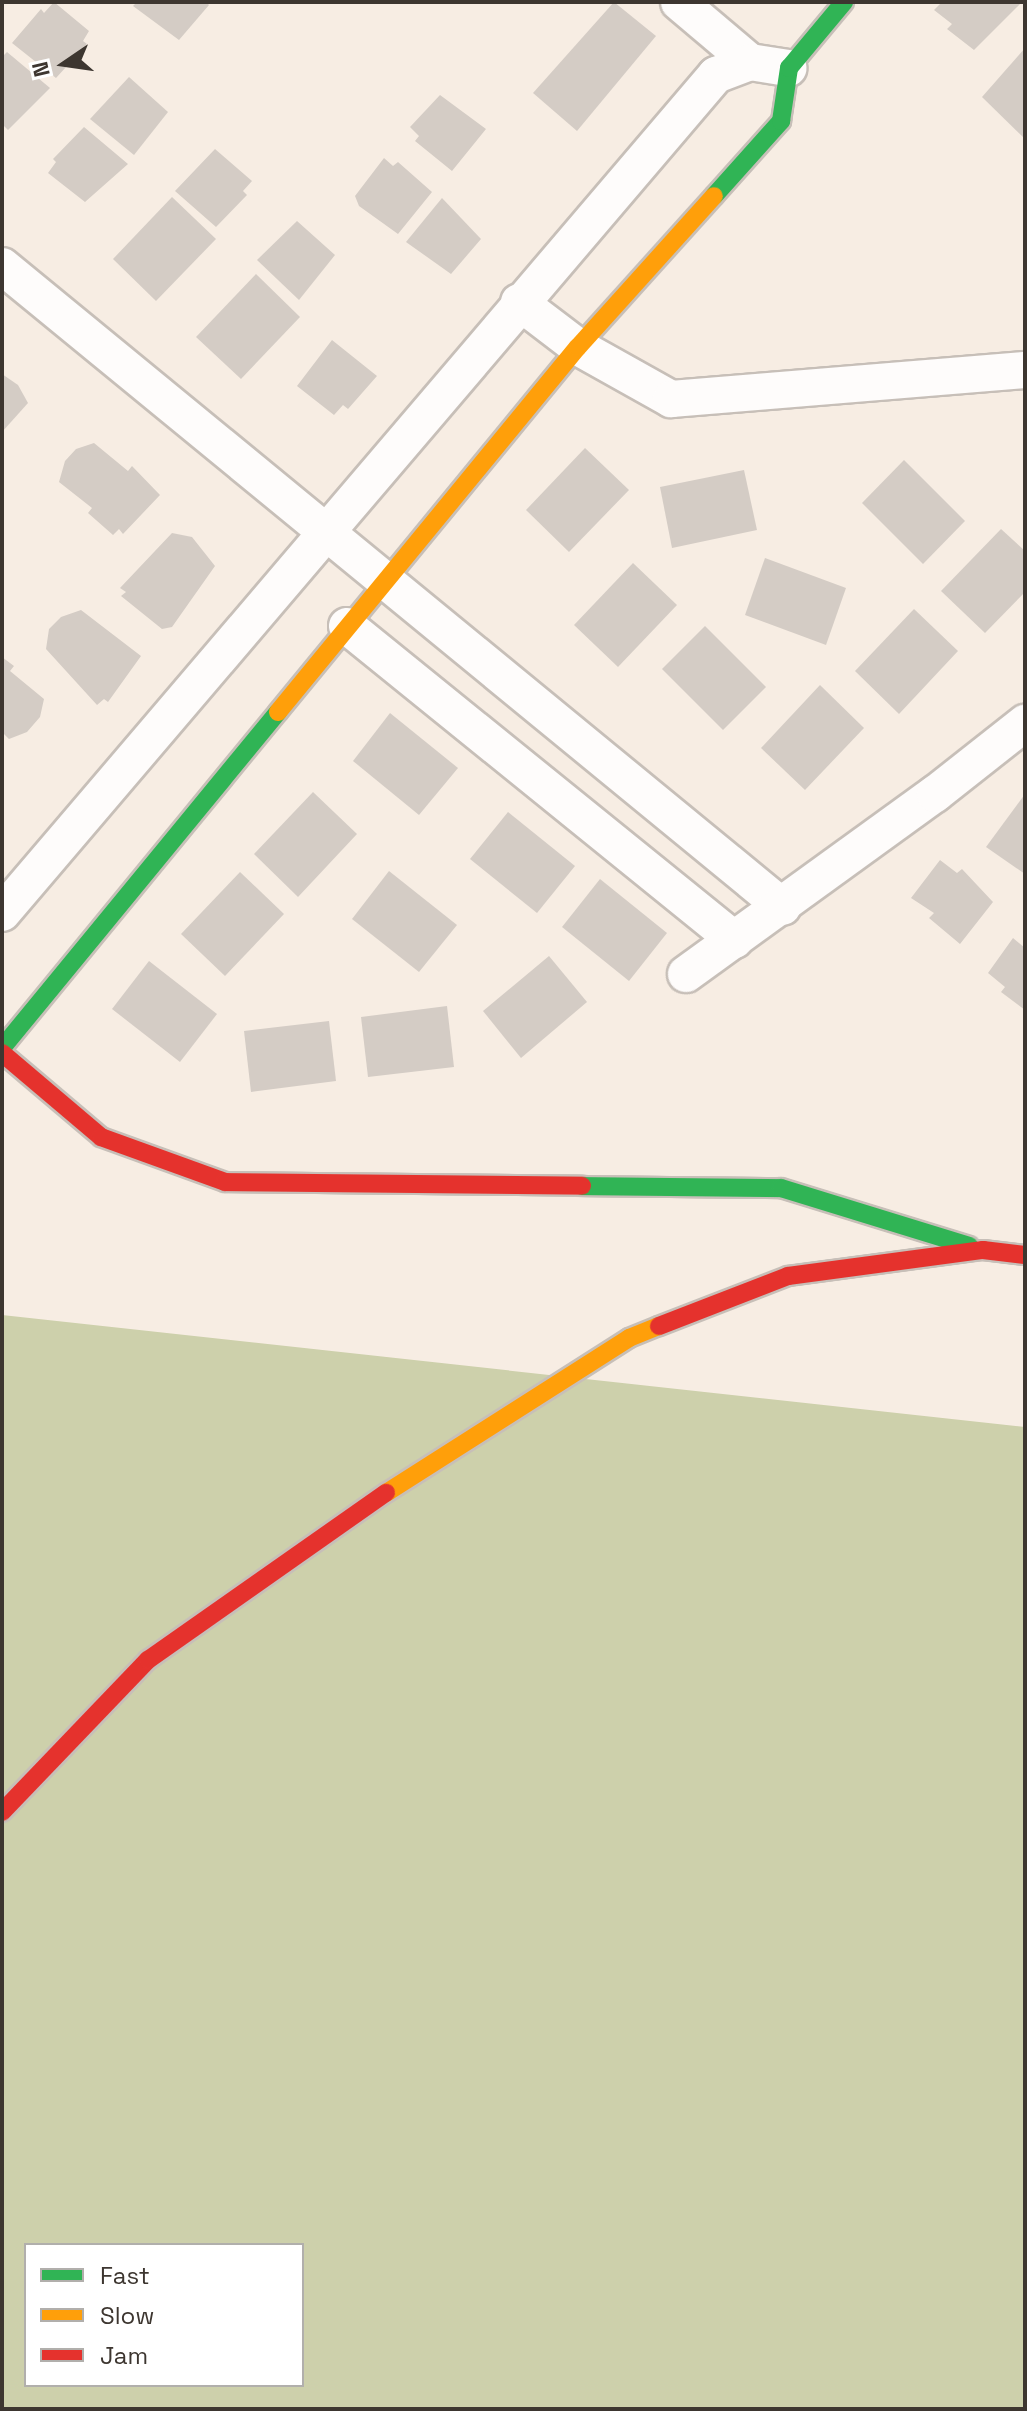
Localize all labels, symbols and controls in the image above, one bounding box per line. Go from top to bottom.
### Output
north arrow [24,24,104,104]
text: N [25,59,56,80]
legend [24,2243,304,2387]
text: Fast [100,2260,150,2291]
text: Slow [100,2300,154,2331]
text: Jam [100,2340,148,2371]

